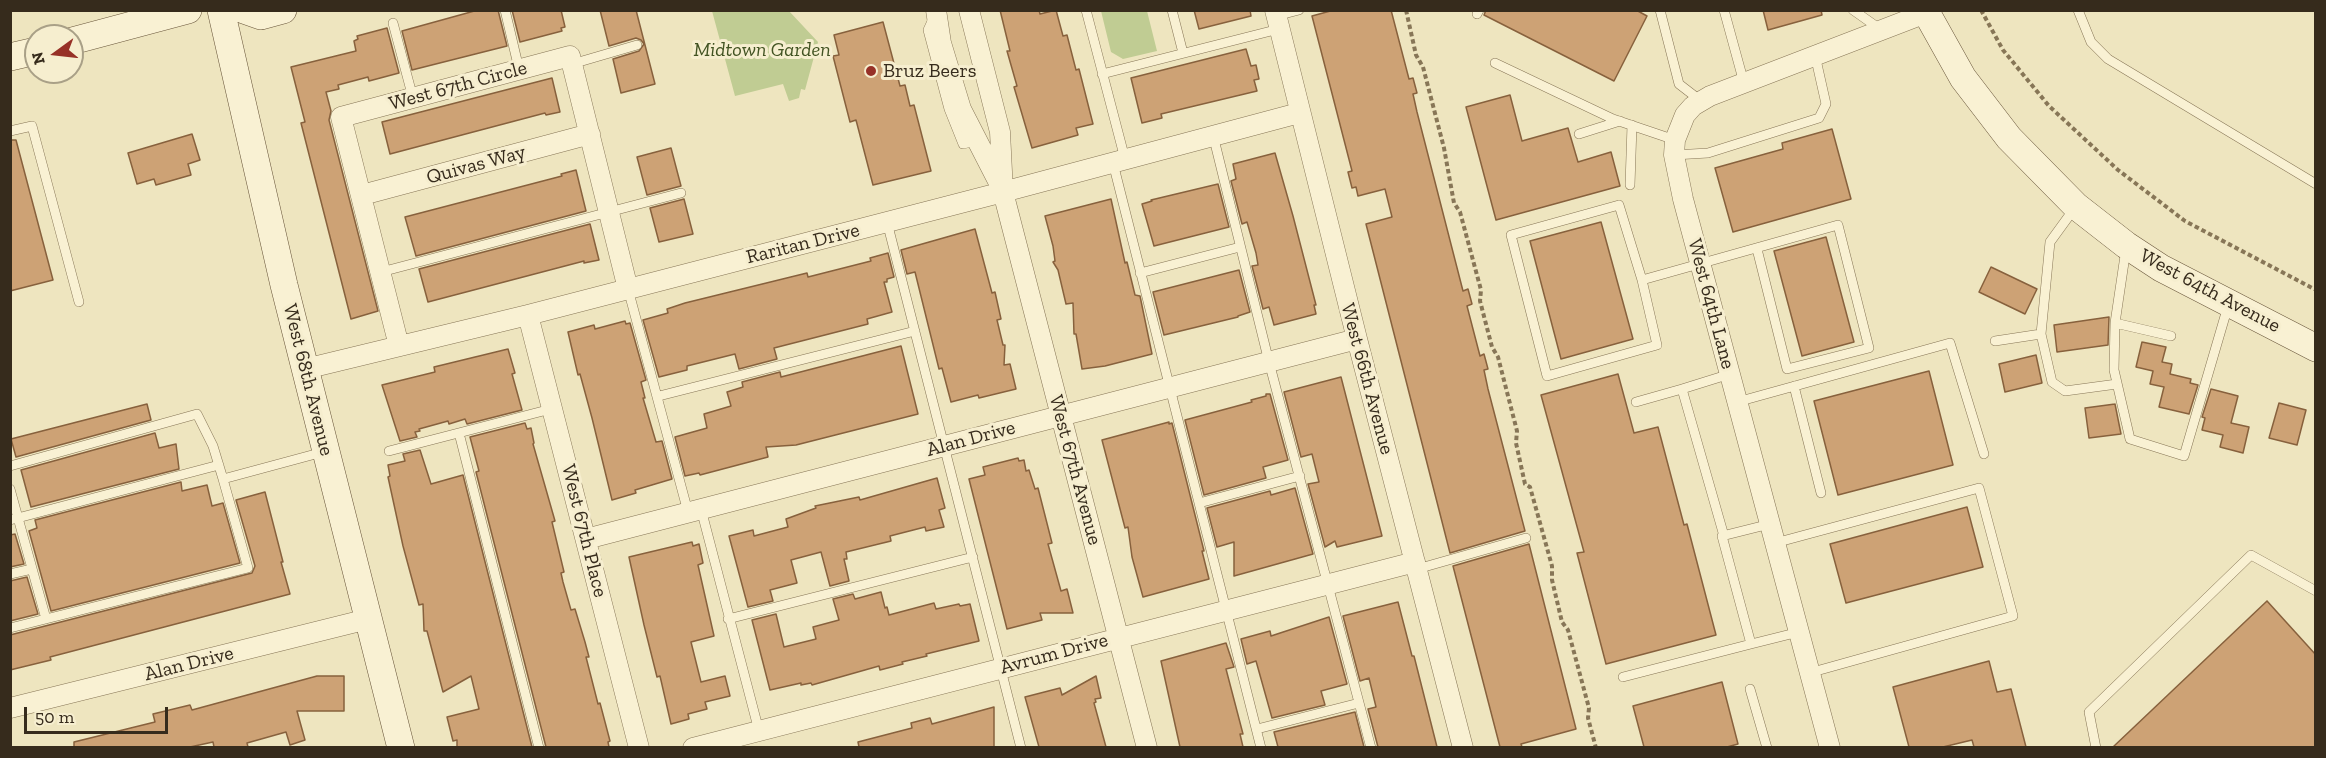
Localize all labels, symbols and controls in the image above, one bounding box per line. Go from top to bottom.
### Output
north arrow [24,24,84,84]
park label: Midtown Garden [693,38,831,62]
text: N [27,50,49,67]
street label: West 67th Circle [386,56,530,116]
place label: Bruz Beers [883,59,977,83]
marker: Bruz Beers [864,64,878,78]
street label: Quivas Way [424,140,528,190]
street label: Raritan Drive [744,218,862,270]
street label: West 64th Lane [1682,236,1740,372]
street label: West 64th Avenue [2136,244,2284,338]
street label: West 66th Avenue [1335,301,1399,457]
street label: West 68th Avenue [278,302,338,458]
street label: West 67th Avenue [1043,392,1107,548]
street label: Alan Drive [924,416,1018,462]
street label: West 67th Place [556,462,612,600]
street label: Avrum Drive [997,628,1111,680]
street label: Alan Drive [142,641,236,687]
scale bar [27,695,171,733]
text: 50 m [35,706,74,728]

